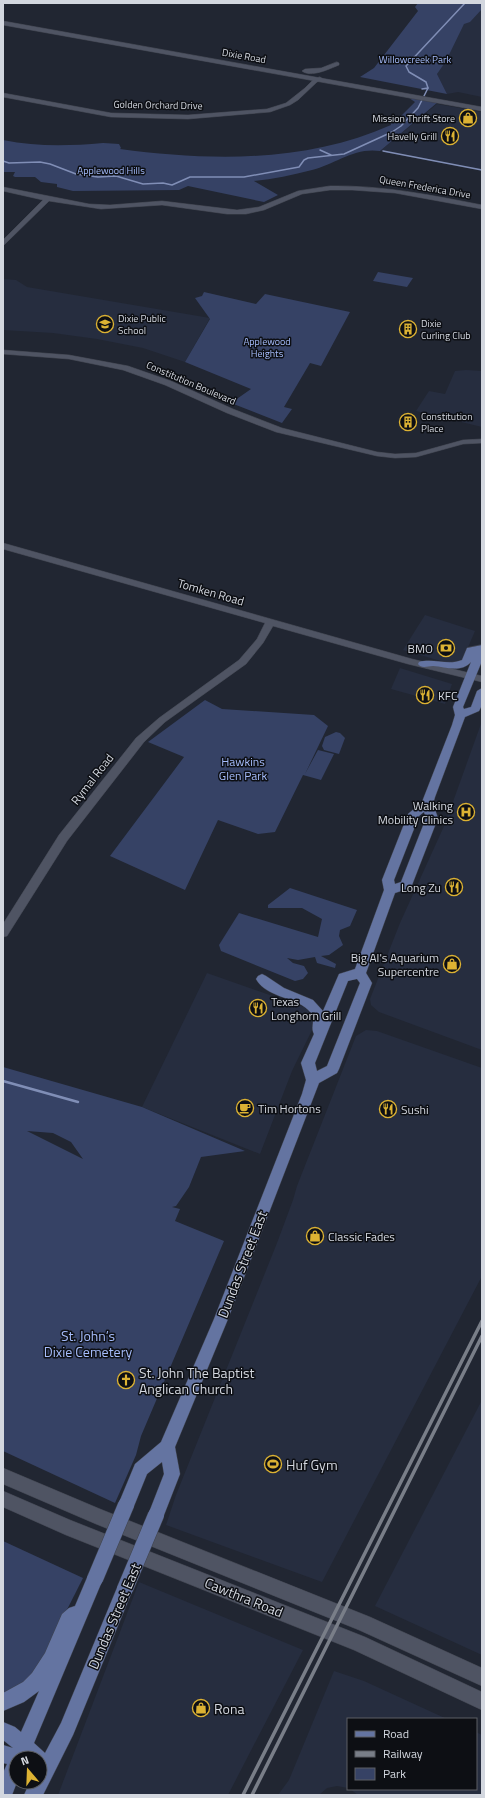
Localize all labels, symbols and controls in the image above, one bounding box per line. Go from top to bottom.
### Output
street label: Dixie Road [221,45,267,67]
park label: Willowcreek Park [379,52,451,67]
street label: Golden Orchard Drive [113,97,203,113]
shop icon: Mission Thrift Store [458,108,478,128]
place label: Mission Thrift Store [372,111,455,126]
restaurant icon: Havelly Grill [440,126,460,146]
place label: Havelly Grill [387,129,437,144]
park label: Applewood Hills [77,163,145,178]
street label: Queen Frederica Drive [378,172,472,202]
place label: Dixie Public School [118,311,166,338]
school or university icon: Dixie Public School [95,314,115,334]
place label: Dixie Curling Club [421,316,471,343]
building icon: Dixie Curling Club [398,319,418,339]
park label: Applewood Heights [243,334,291,361]
street label: Constitution Boulevard [144,357,238,409]
place label: Constitution Place [421,409,473,436]
building icon: Constitution Place [398,412,418,432]
street label: Tomken Road [176,573,246,611]
bank icon: BMO [436,638,456,658]
place label: BMO [408,639,433,658]
restaurant icon: KFC [415,685,435,705]
place label: KFC [438,686,458,705]
street label: Rymal Road [66,749,118,809]
park label: Hawkins Glen Park [219,752,267,785]
place label: Walking Mobility Clinics [378,796,453,829]
hospital icon: Walking Mobility Clinics [456,802,476,822]
restaurant icon: Long Zu [444,877,464,897]
place label: Long Zu [401,878,441,897]
place label: Big Al's Aquarium Supercentre [351,948,439,981]
shop icon: Big Al's Aquarium Supercentre [442,954,462,974]
place label: Texas Longhorn Grill [271,992,341,1025]
restaurant icon: Texas Longhorn Grill [248,998,268,1018]
cafe icon: Tim Hortons [235,1098,255,1118]
place label: Tim Hortons [258,1099,321,1118]
restaurant icon: Sushi [378,1099,398,1119]
place label: Sushi [401,1100,429,1119]
street label: Dundas Street East [212,1207,272,1321]
shop icon: Classic Fades [305,1226,325,1246]
place label: Classic Fades [328,1227,395,1246]
park label: St. John’s Dixie Cemetery [44,1325,132,1362]
place label: St. John The Baptist Anglican Church [139,1362,254,1399]
church icon: St. John The Baptist Anglican Church [116,1370,136,1390]
sports icon: Huf Gym [263,1454,283,1474]
place label: Huf Gym [286,1454,338,1475]
street label: Dundas Street East [82,1560,146,1672]
street label: Cawthra Road [202,1572,286,1622]
shop icon: Rona [191,1698,211,1718]
place label: Rona [214,1698,244,1719]
legend [347,1718,477,1790]
text: Road [383,1724,409,1743]
text: Railway [383,1744,423,1763]
north arrow [8,1750,48,1790]
text: N [19,1752,31,1769]
text: Park [383,1764,406,1783]

